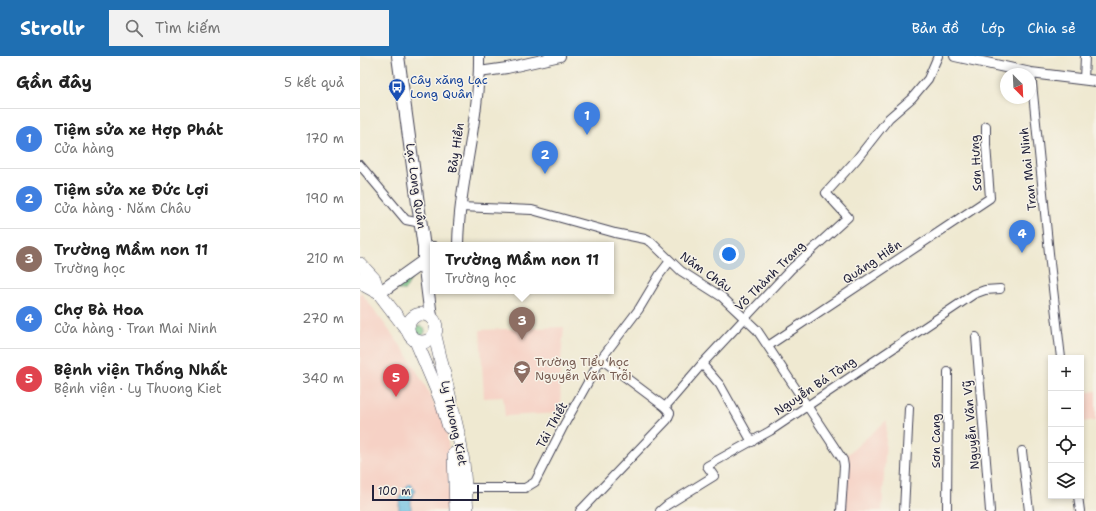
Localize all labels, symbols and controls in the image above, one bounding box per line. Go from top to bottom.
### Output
search box [109,10,389,46]
text: Strollr [20,16,85,41]
icon: search [123,17,145,39]
text: Tìm kiếm [155,18,220,38]
text: Bản đồ [912,19,959,37]
text: Lớp [981,19,1005,37]
text: Chia sẻ [1027,19,1076,37]
north arrow [1000,68,1036,104]
text: Gần đây [16,71,92,93]
place label: Cây xăng Lạc Long Quân [410,72,488,102]
text: 5 kết quả [284,74,344,91]
bus stop icon: Cây xăng Lạc Long Quân [387,77,407,102]
pin: 1 [574,102,600,135]
text: Tiệm sửa xe Hợp Phát [54,120,223,140]
street label: Bảy Hiền [444,122,468,174]
street label: Tran Mai Ninh [1016,127,1040,211]
text: 1 [26,130,32,147]
text: 170 m [306,130,344,147]
street label: Sơn Hưng [967,134,985,192]
text: Cửa hàng [54,140,114,157]
pin: 2 [532,141,558,174]
street label: Lạc Long Quân [402,142,430,230]
text: Tiệm sửa xe Đức Lợi [54,180,209,200]
text: 2 [24,190,34,207]
text: 190 m [305,190,344,207]
text: Cửa hàng · Năm Châu [54,200,191,217]
pin: 4 [1009,220,1035,253]
street label: Quảng Hiền [840,236,904,288]
street label: Võ Thành Trang [731,237,809,315]
text: Trường Mầm non 11 [54,240,208,260]
popup [430,242,614,294]
your location [719,244,739,264]
street label: Năm Châu [677,248,735,296]
text: 3 [24,250,34,267]
text: 210 m [306,250,344,267]
text: Trường Mầm non 11 [445,250,599,270]
text: Trường học [54,260,125,277]
text: Trường học [445,270,516,287]
text: Chợ Bà Hoa [54,300,143,320]
pin: 3 [509,307,535,340]
text: 4 [24,310,34,327]
text: 270 m [302,310,344,327]
text: Cửa hàng · Tran Mai Ninh [54,320,217,337]
street label: Nguyễn Bá Tòng [771,353,859,419]
place label: Trường Tiểu học Nguyễn Văn Trỗi [535,354,632,384]
map controls [1048,355,1084,499]
button: + [1048,355,1084,391]
school or university icon: Trường Tiểu học Nguyễn Văn Trỗi [512,359,532,384]
text: Bệnh viện Thống Nhất [54,360,228,380]
pin: 5 [383,364,409,397]
text: 5 [25,370,33,387]
text: 340 m [302,370,344,387]
street label: Ly Thuong Kiet [437,379,471,467]
text: Bệnh viện · Ly Thuong Kiet [54,380,222,397]
street label: Nguyễn Văn Vỹ [959,380,983,470]
button: − [1048,391,1084,427]
street label: Tái Thiết [533,399,571,451]
street label: Sơn Cang [928,414,944,468]
button: locate [1048,427,1084,463]
button: layers [1048,463,1084,499]
scale bar [372,483,479,502]
text: 100 m [378,484,411,499]

